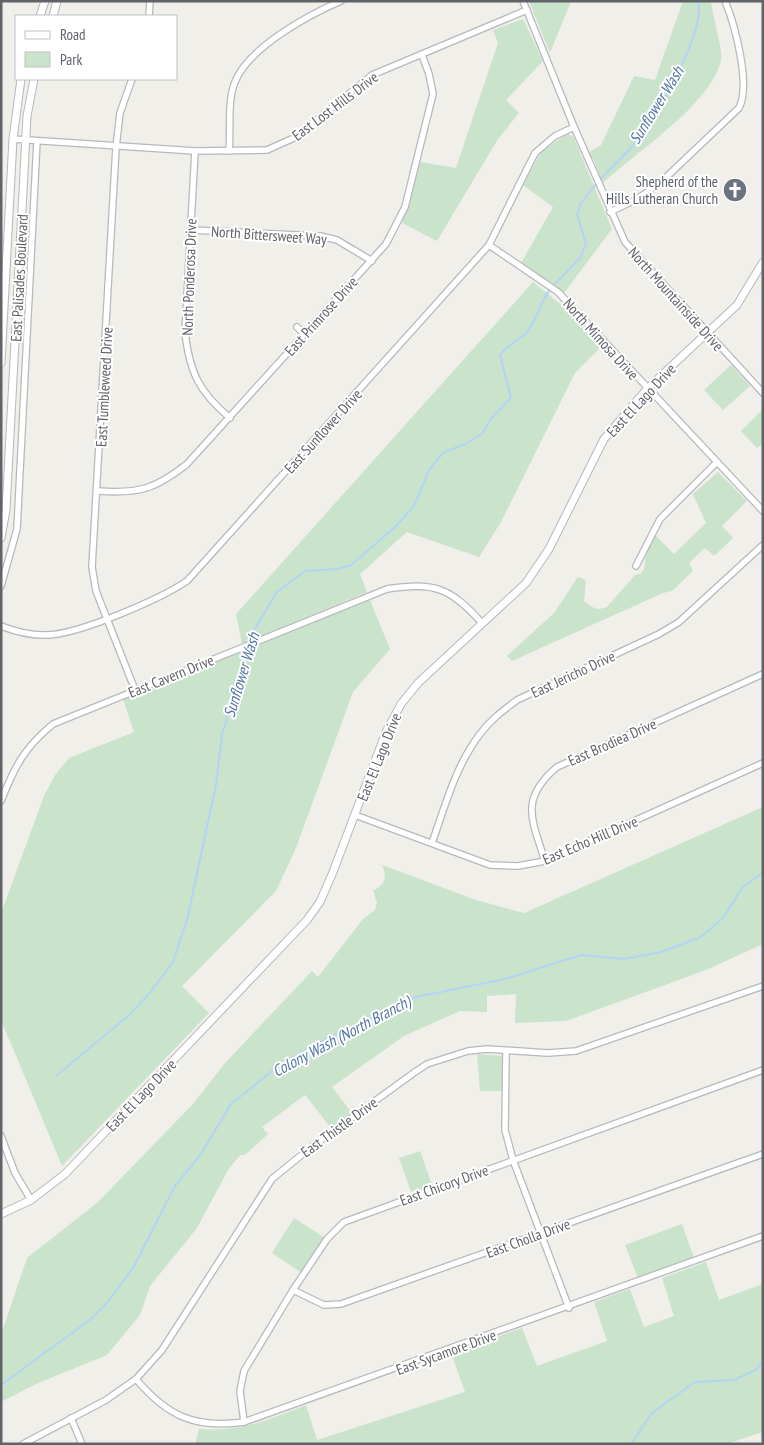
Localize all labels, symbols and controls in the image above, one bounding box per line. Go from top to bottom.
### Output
legend [15,15,178,80]
text: Road [60,25,86,44]
text: Park [60,50,82,69]
water label: Sunflower Wash [624,62,688,147]
street label: East Lost Hills Drive [288,67,382,145]
place label: Shepherd of the Hills Lutheran Church [606,172,718,208]
church icon: Shepherd of the Hills Lutheran Church [722,177,748,203]
street label: East Palisades Boulevard [6,214,32,342]
street label: North Ponderosa Drive [177,218,201,336]
street label: North Bittersweet Way [210,221,328,249]
street label: North Mountainside Drive [624,243,728,355]
street label: East Primrose Drive [280,272,362,360]
street label: North Mimosa Drive [559,294,643,384]
street label: East Tumbleweed Drive [91,327,117,447]
street label: East El Lago Drive [602,359,680,441]
street label: East Sunflower Drive [280,385,366,477]
water label: Sunflower Wash [219,629,264,720]
street label: East Jericho Drive [528,646,618,702]
street label: East Cavern Drive [125,650,217,702]
street label: East El Lago Drive [353,710,405,804]
street label: East Brodiea Drive [565,714,659,770]
street label: East Echo Hill Drive [540,811,640,869]
water label: Colony Wash (North Branch) [269,990,415,1081]
street label: East El Lago Drive [102,1055,180,1135]
street label: East Thistle Drive [297,1093,381,1161]
street label: East Chicory Drive [397,1160,491,1210]
street label: East Cholla Drive [483,1214,573,1262]
street label: East Sycamore Drive [393,1325,499,1379]

